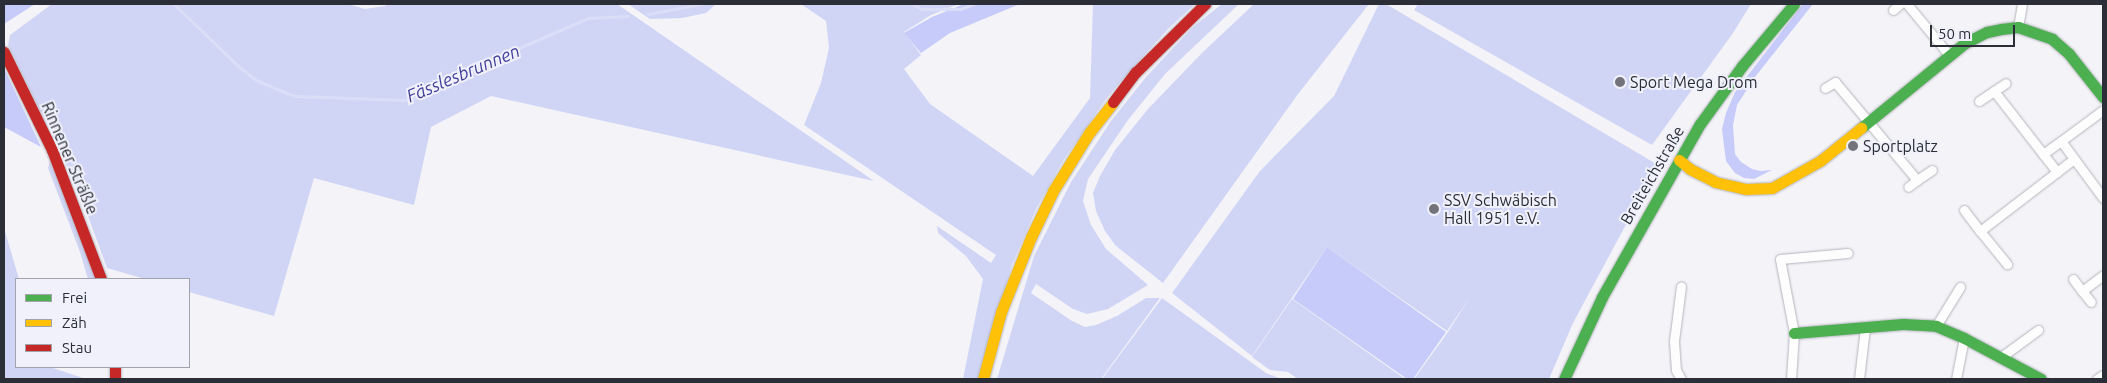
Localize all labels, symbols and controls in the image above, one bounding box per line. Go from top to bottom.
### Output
scale bar [1932,15,2017,47]
text: 50 m [1938,25,1971,42]
water label: Fässlesbrunnen [403,39,523,107]
place label: Sport Mega Drom [1630,72,1757,92]
marker: Sport Mega Drom [1614,76,1626,88]
street label: Rinnener Sträßle [38,99,102,217]
street label: Breiteichstraße [1616,122,1688,228]
place label: Sportplatz [1863,136,1938,156]
marker: Sportplatz [1847,140,1859,152]
place label: SSV Schwäbisch Hall 1951 e.V. [1444,190,1557,228]
marker: SSV Schwäbisch Hall 1951 e.V. [1428,203,1440,215]
legend [15,278,190,368]
text: Frei [62,289,87,306]
text: Zäh [62,314,87,331]
text: Stau [62,339,92,356]

